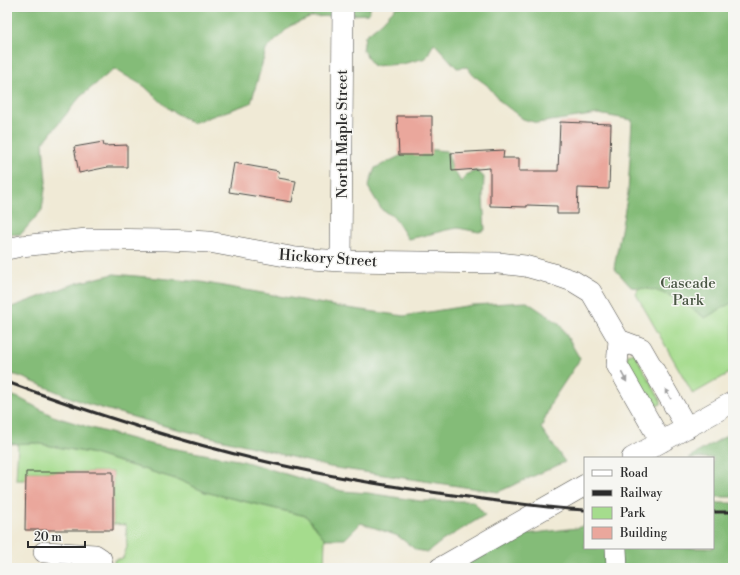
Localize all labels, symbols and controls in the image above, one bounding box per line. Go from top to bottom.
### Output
street label: North Maple Street [333,69,352,199]
street label: Hickory Street [278,246,379,271]
park label: Cascade Park [660,274,716,310]
one-way arrow [621,371,627,383]
one-way arrow [664,388,671,400]
legend [584,457,714,549]
text: Road [620,466,648,481]
text: Railway [620,486,662,501]
text: Park [620,506,646,521]
scale bar [28,523,85,549]
text: Building [619,526,668,541]
text: 20 m [34,530,62,545]

